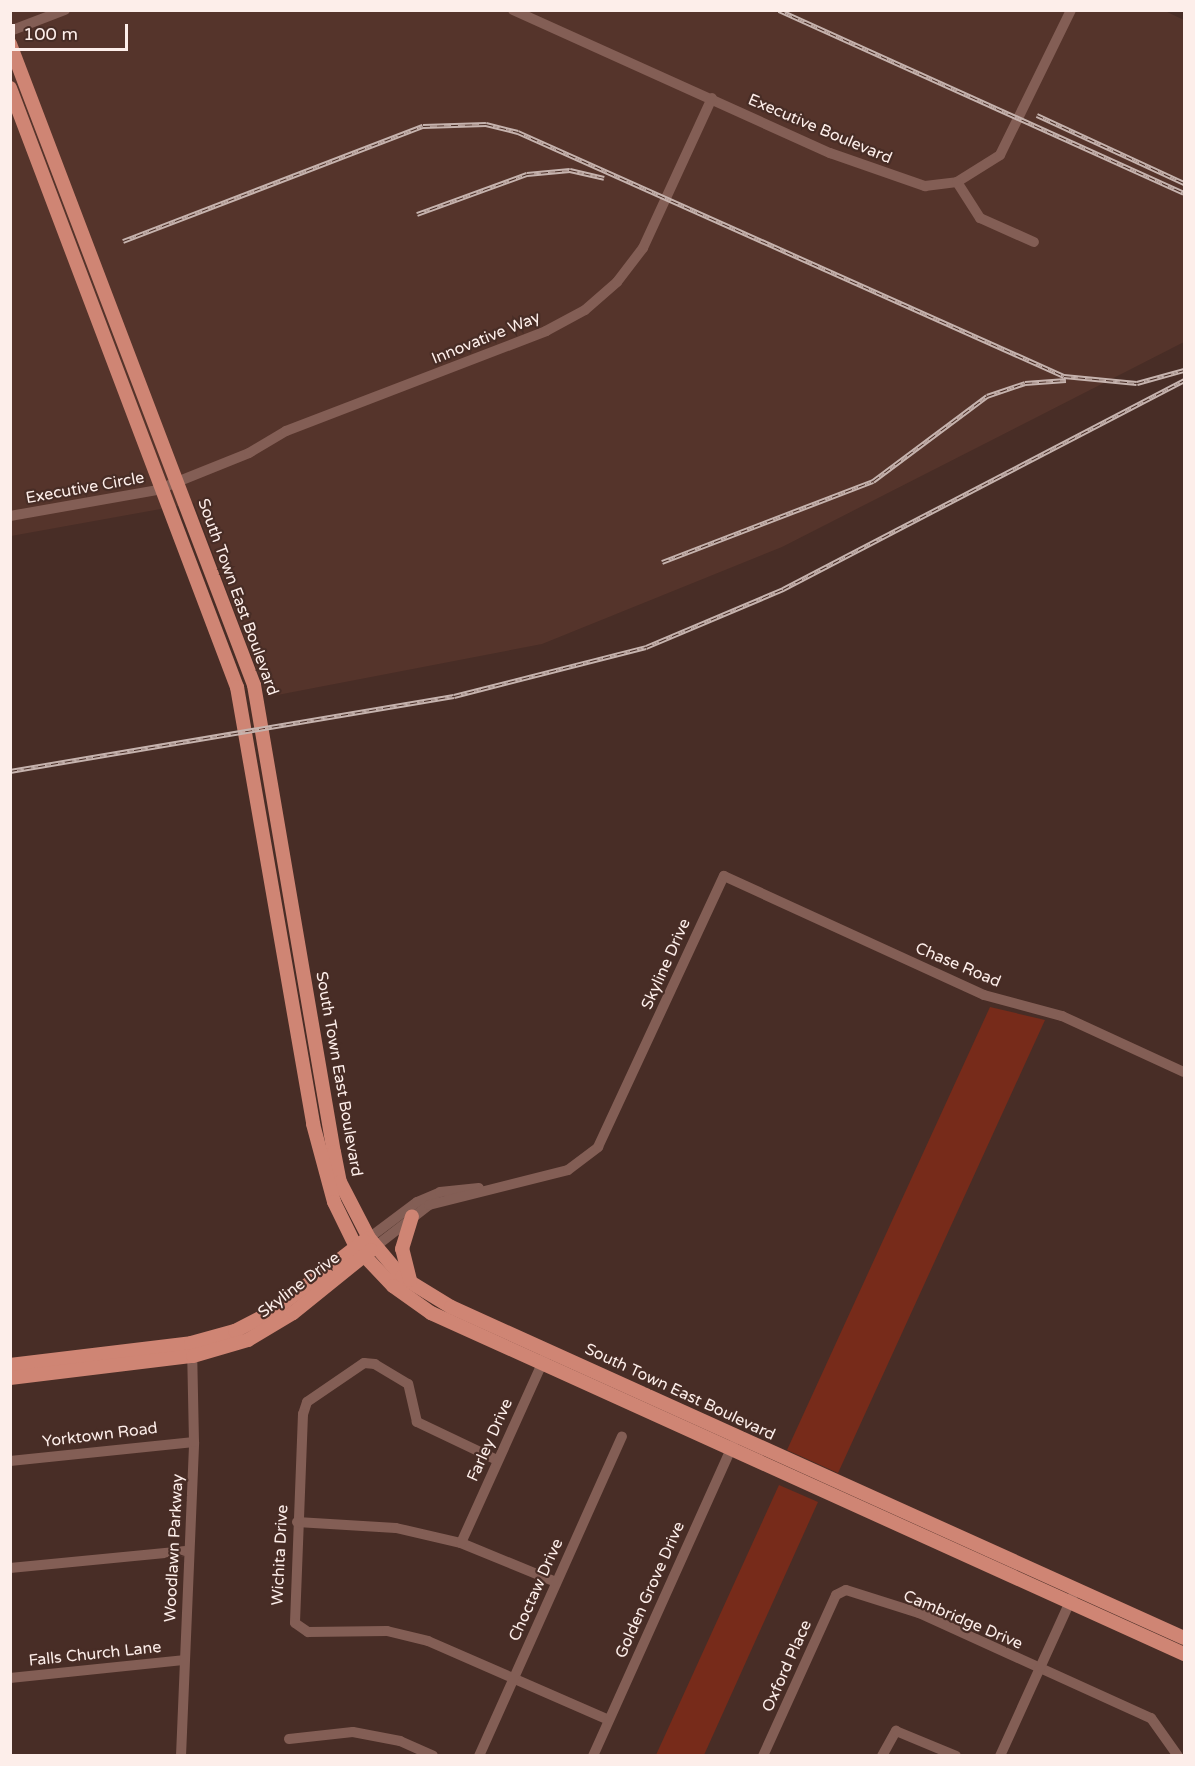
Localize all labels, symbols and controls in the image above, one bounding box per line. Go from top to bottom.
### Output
scale bar [15,12,130,50]
text: 100 m [23,23,78,45]
street label: Executive Boulevard [745,90,895,168]
street label: Innovative Way [429,307,543,369]
street label: Executive Circle [24,468,146,508]
street label: South Town East Boulevard [193,496,283,698]
street label: Skyline Drive [637,916,695,1012]
street label: Chase Road [912,938,1004,992]
street label: South Town East Boulevard [311,970,367,1178]
street label: Skyline Drive [254,1248,344,1322]
street label: South Town East Boulevard [582,1339,778,1445]
street label: Farley Drive [463,1396,517,1484]
street label: Yorktown Road [41,1418,159,1452]
street label: Woodlawn Parkway [161,1473,187,1623]
street label: Wichita Drive [268,1504,292,1606]
street label: Golden Grove Drive [611,1519,689,1661]
street label: Choctaw Drive [505,1536,567,1644]
street label: Cambridge Drive [900,1586,1026,1654]
street label: Oxford Place [758,1617,816,1715]
street label: Falls Church Lane [28,1637,162,1671]

